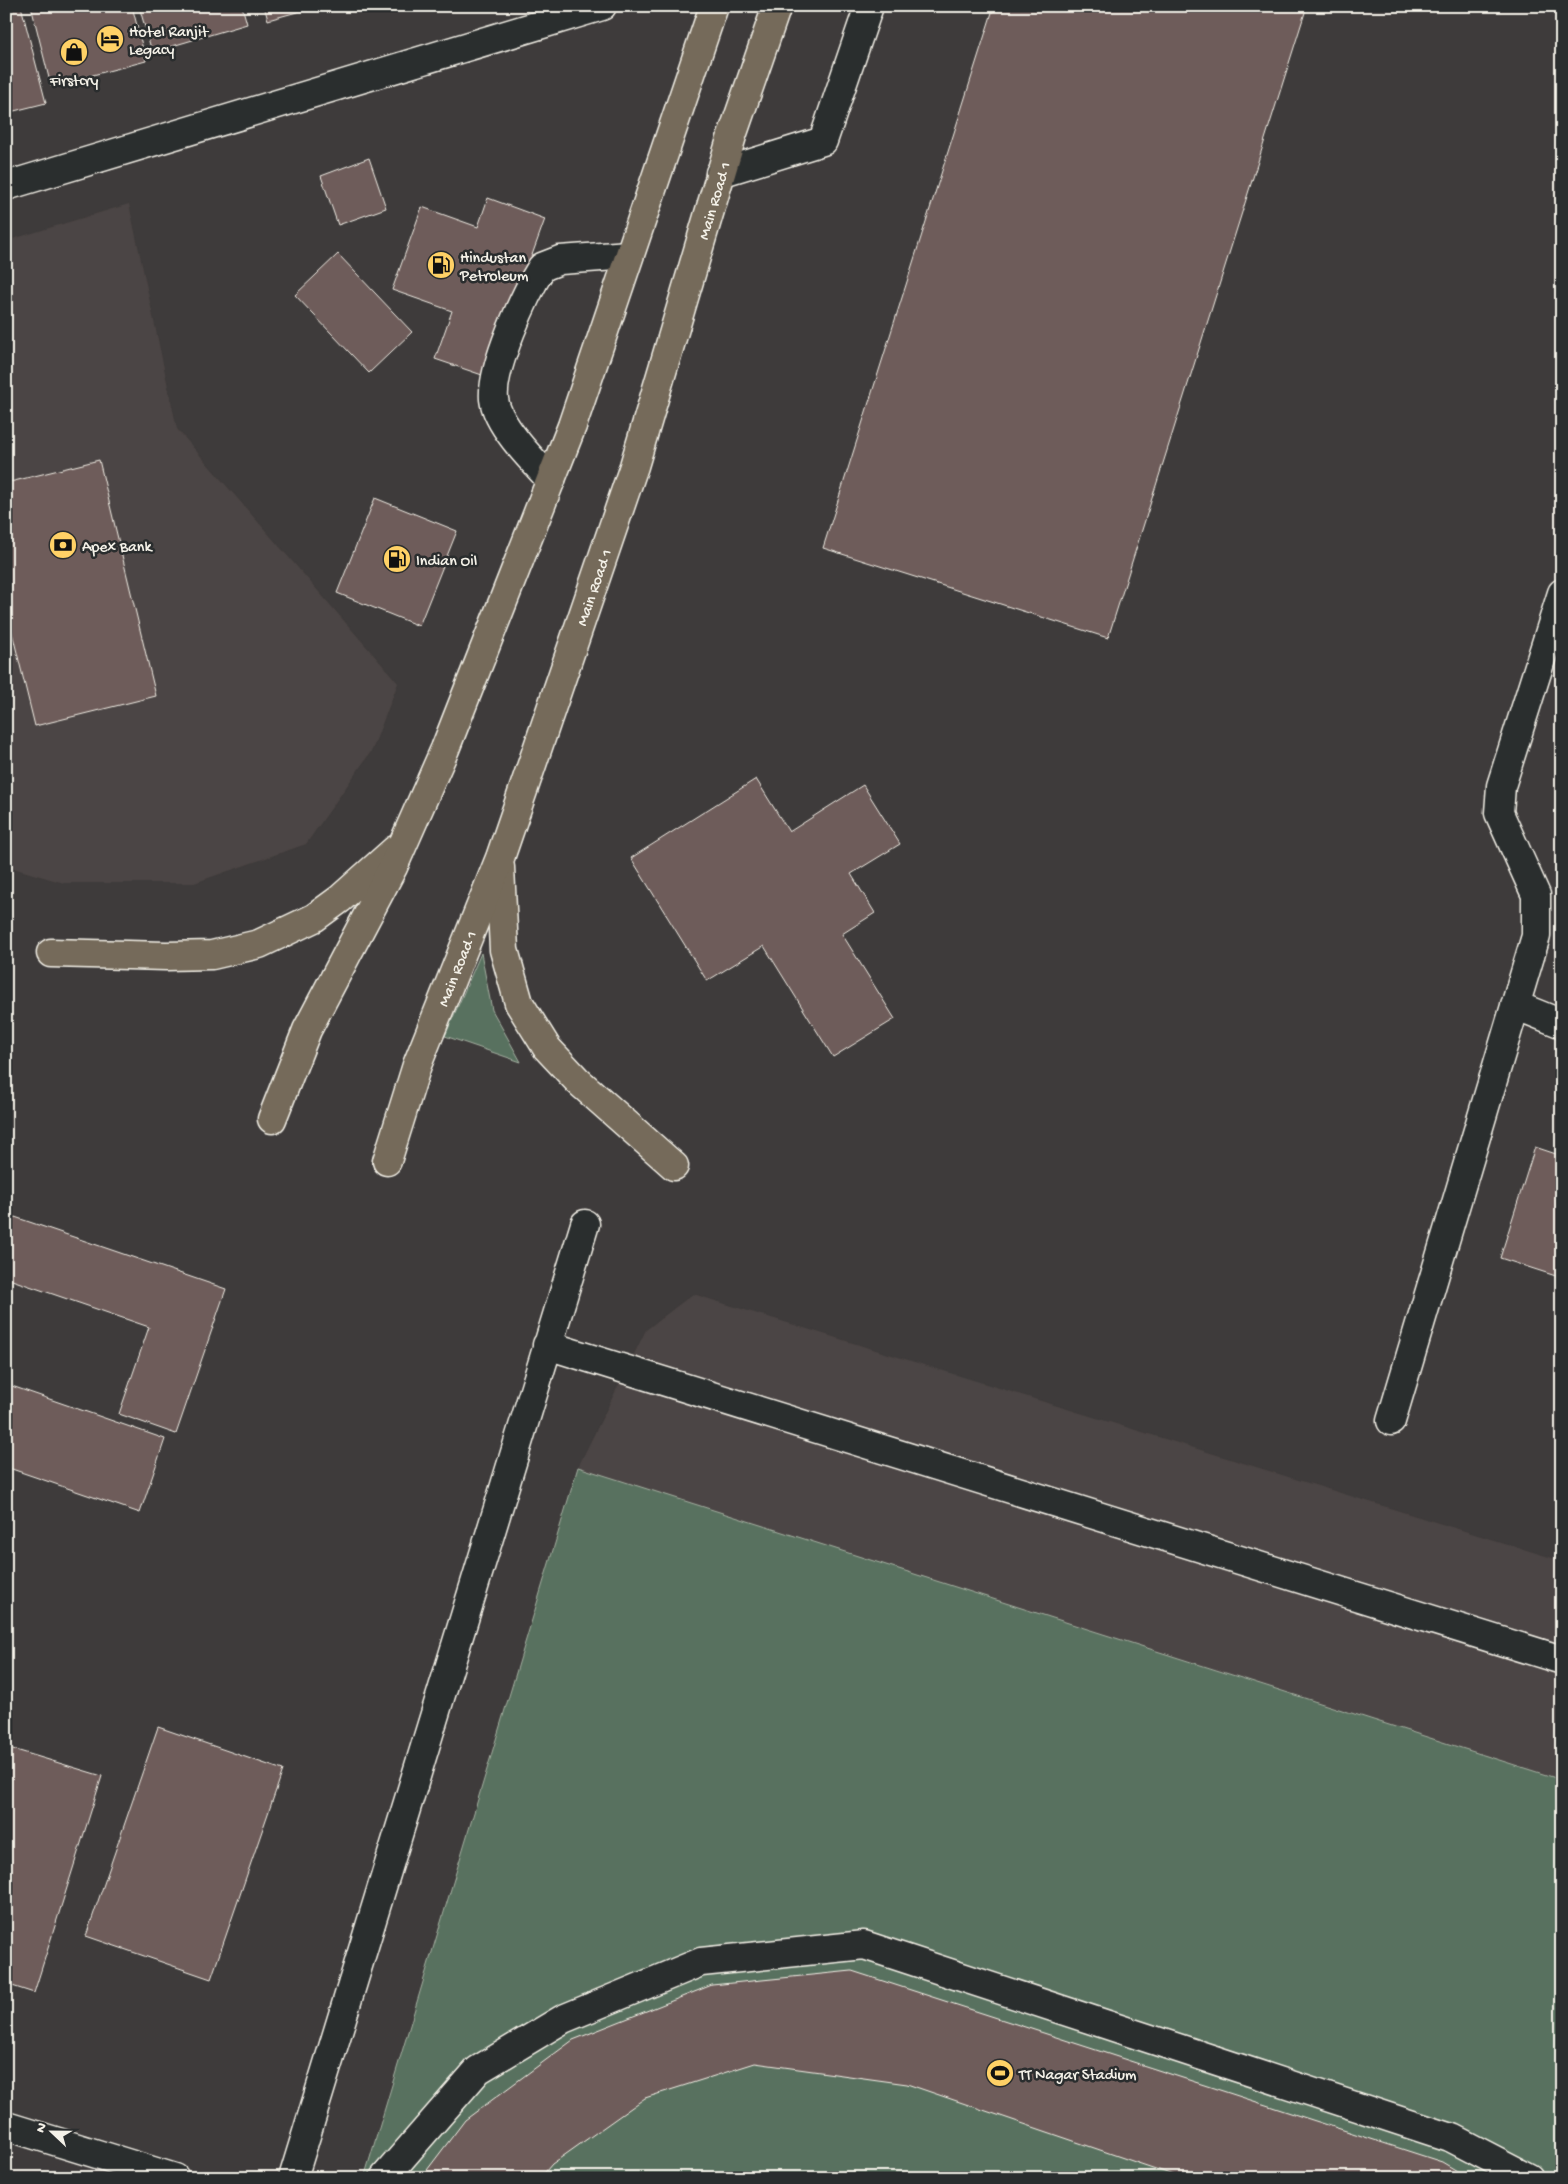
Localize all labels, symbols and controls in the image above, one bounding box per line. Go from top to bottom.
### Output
hotel icon: Hotel Ranjit Legacy [95,24,125,54]
place label: Hotel Ranjit Legacy [129,24,210,61]
shop icon: Firstcry [59,37,89,67]
place label: Firstcry [49,73,98,92]
street label: Main Road 1 [696,160,737,242]
fuel station icon: Hindustan Petroleum [426,250,456,280]
place label: Hindustan Petroleum [459,250,529,287]
bank icon: Apex Bank [48,530,78,560]
place label: Apex Bank [82,539,153,558]
fuel station icon: Indian Oil [382,544,412,574]
street label: Main Road 1 [574,547,618,629]
place label: Indian Oil [416,553,477,572]
street label: Main Road 1 [435,929,483,1010]
sports icon: TT Nagar Stadium [985,2058,1015,2088]
place label: TT Nagar Stadium [1018,2067,1137,2086]
north arrow [28,2106,78,2156]
text: N [33,2121,52,2135]

